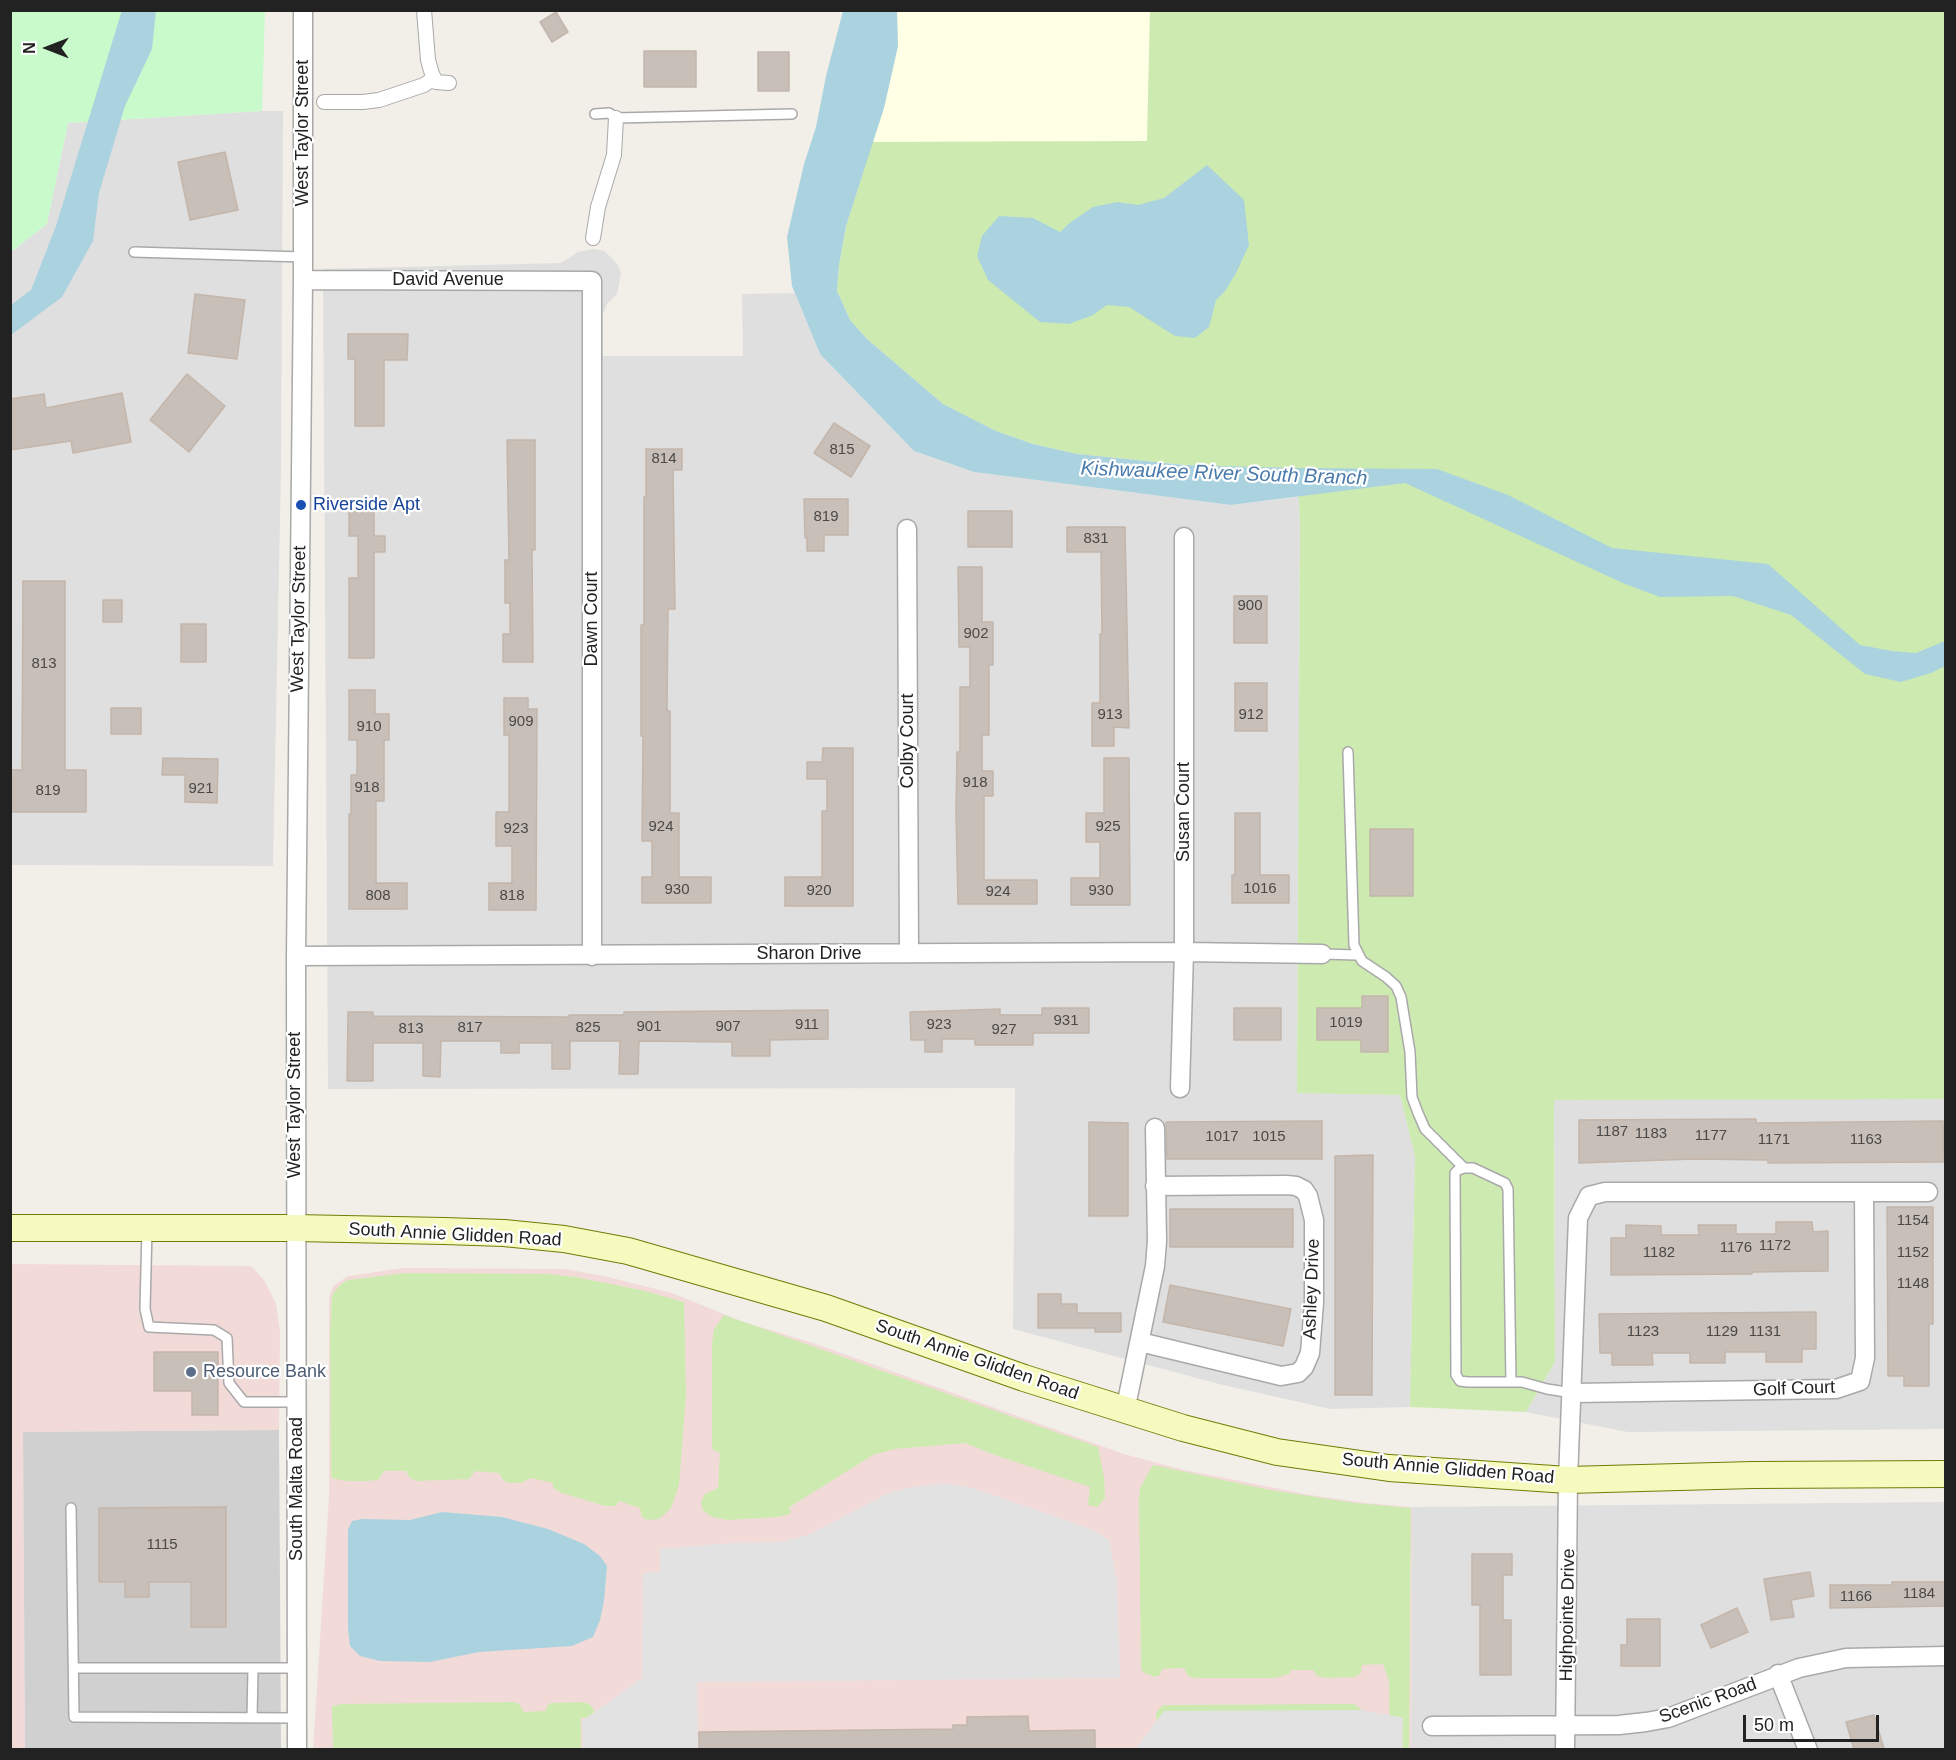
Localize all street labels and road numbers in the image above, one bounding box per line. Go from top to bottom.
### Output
street label: West Taylor Street [292,60,314,206]
street label: David Avenue [392,269,504,291]
street label: West Taylor Street [287,545,311,693]
street label: Dawn Court [581,571,603,667]
street label: Colby Court [897,693,919,789]
street label: Susan Court [1173,762,1195,862]
street label: Sharon Drive [756,943,862,965]
street label: West Taylor Street [284,1032,306,1178]
street label: South Annie Glidden Road [348,1219,562,1251]
street label: Ashley Drive [1299,1238,1325,1340]
street label: South Annie Glidden Road [873,1315,1081,1405]
street label: Golf Court [1753,1377,1835,1401]
street label: South Malta Road [286,1417,308,1561]
street label: South Annie Glidden Road [1341,1449,1555,1489]
street label: Highpointe Drive [1556,1548,1580,1682]
street label: Scenic Road [1656,1673,1760,1729]

